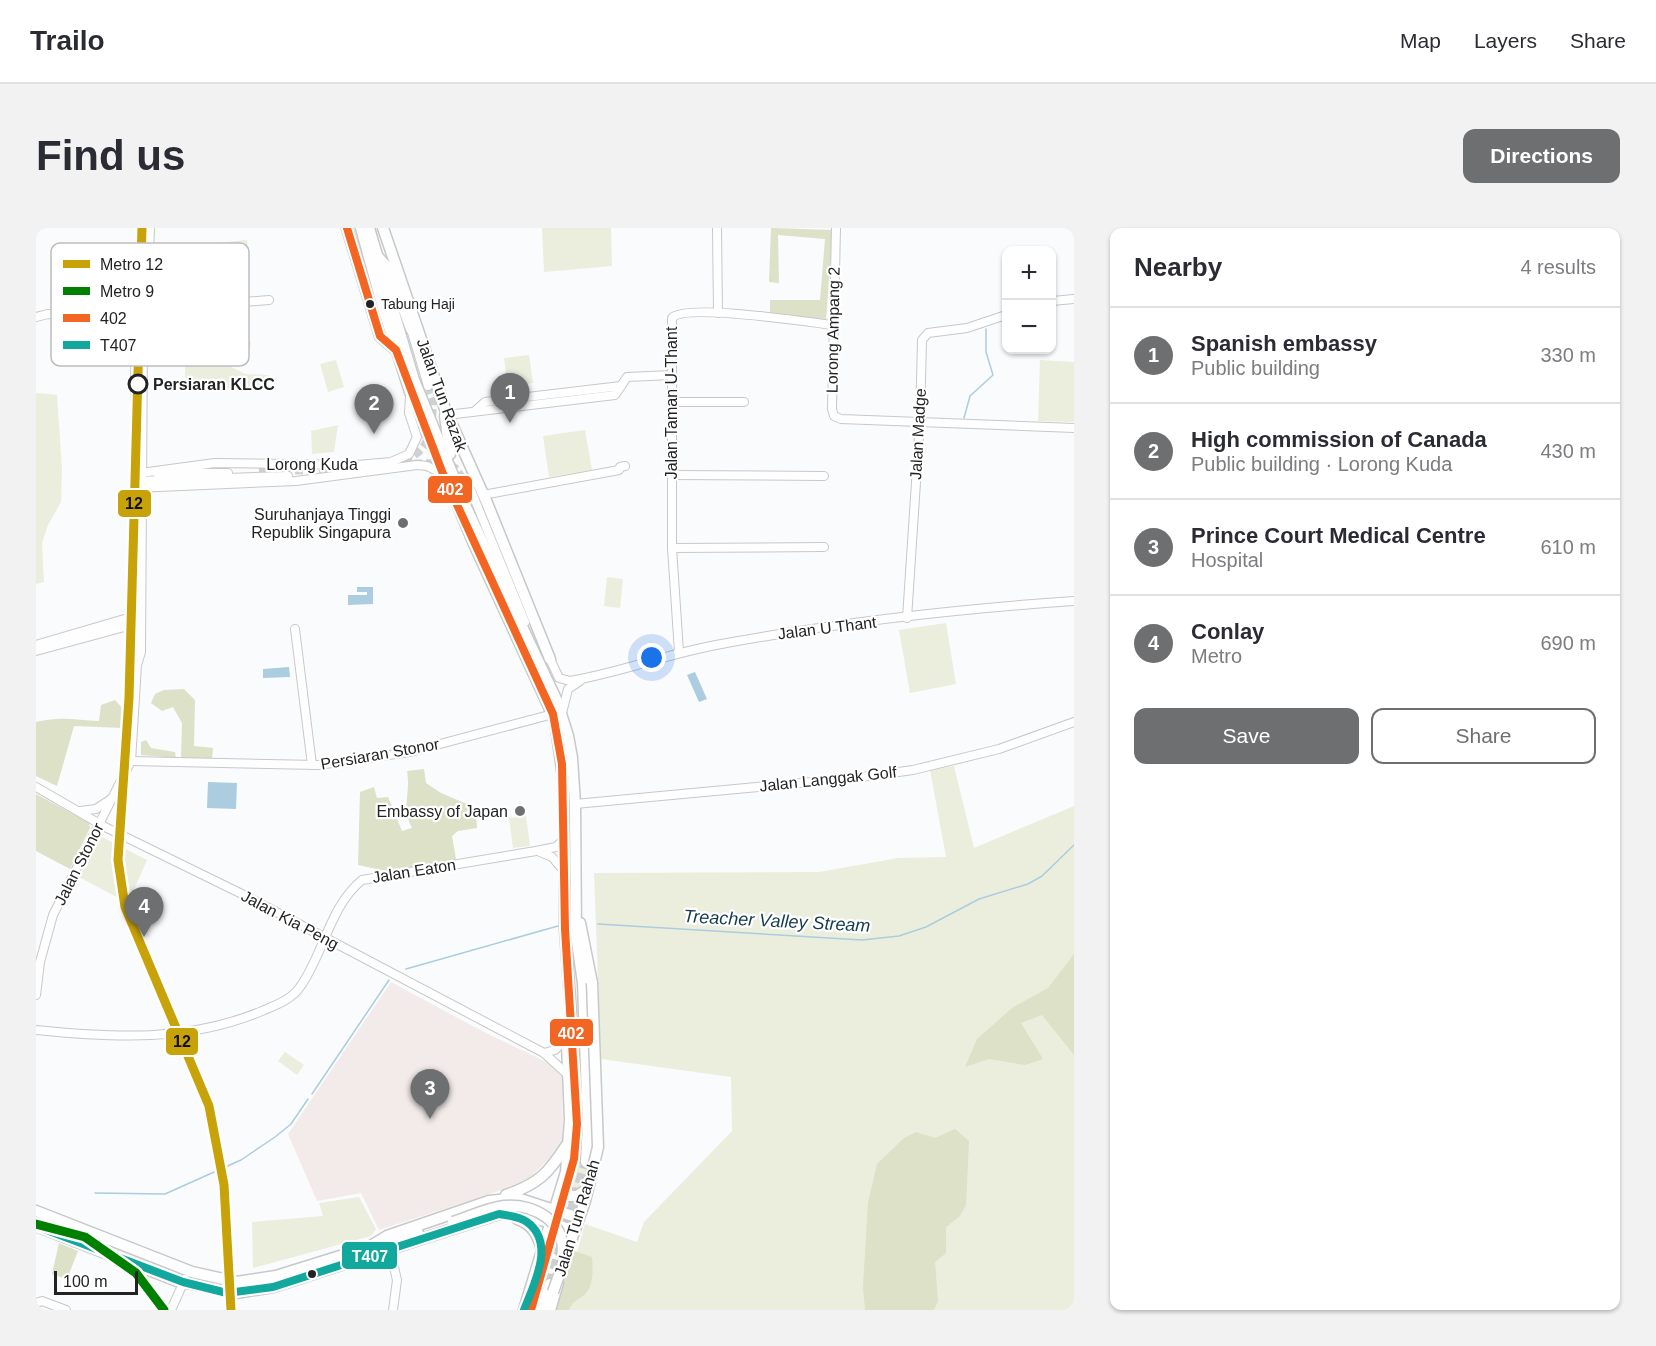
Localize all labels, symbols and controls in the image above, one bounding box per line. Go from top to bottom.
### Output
text: Trailo [30,25,105,56]
text: Map [1400,29,1441,52]
text: Layers [1474,29,1537,52]
text: Share [1570,29,1626,52]
button: Directions [1463,129,1620,183]
text: Find us [36,132,185,179]
legend [51,243,249,366]
map controls [1002,246,1056,354]
button: + [1002,246,1056,300]
text: Nearby [1134,252,1222,282]
text: Metro 12 [100,256,163,273]
text: 4 results [1520,256,1596,278]
street label: Lorong Ampang 2 [823,267,843,393]
text: Metro 9 [100,283,154,300]
place label: Tabung Haji [381,296,455,312]
marker: Tabung Haji [364,298,376,310]
button: − [1002,300,1056,354]
text: 402 [100,310,127,327]
street label: Jalan Taman U-Thant [663,326,680,479]
text: Spanish embassy [1191,331,1377,356]
street label: Jalan Tun Razak [414,336,471,455]
text: T407 [100,337,137,354]
text: 1 [1148,344,1159,366]
text: 330 m [1540,344,1596,366]
text: Public building [1191,357,1320,379]
marker: Persiaran KLCC [128,374,148,394]
pin: 1 [490,374,530,423]
place label: Persiaran KLCC [153,376,275,393]
pin: 2 [354,384,394,434]
street label: Jalan Madge [907,388,929,480]
text: High commission of Canada [1191,427,1487,452]
text: 2 [1148,440,1159,462]
text: 430 m [1540,440,1596,462]
text: Public building · Lorong Kuda [1191,453,1452,475]
street label: Lorong Kuda [266,456,358,473]
line badge: 402 [427,475,473,504]
text: 402 [437,481,463,498]
line badge: 12 [117,489,152,518]
text: 12 [125,495,143,512]
place label: Suruhanjaya Tinggi Republik Singapura [251,506,391,541]
marker: Suruhanjaya Tinggi Republik Singapura [396,516,410,530]
text: Prince Court Medical Centre [1191,523,1486,548]
text: 3 [1148,536,1159,558]
text: 610 m [1540,536,1596,558]
text: Hospital [1191,549,1263,571]
street label: Jalan U Thant [777,613,878,642]
text: Conlay [1191,619,1264,644]
text: 4 [1148,632,1159,654]
text: 690 m [1540,632,1596,654]
your location [637,643,666,672]
text: Metro [1191,645,1242,667]
button: Save [1134,708,1359,764]
button: Share [1371,708,1596,764]
street label: Persiaran Stonor [319,735,441,773]
street label: Jalan Langgak Golf [759,763,898,795]
place label: Embassy of Japan [376,803,508,820]
marker: Embassy of Japan [513,804,527,818]
street label: Jalan Stonor [51,820,107,908]
street label: Jalan Eaton [371,856,457,886]
street label: Jalan Kia Peng [238,887,342,953]
pin: 4 [124,888,164,937]
water label: Treacher Valley Stream [683,906,871,936]
line badge: 402 [549,1018,594,1047]
text: 402 [558,1025,584,1042]
line badge: 12 [165,1027,199,1056]
text: 12 [173,1033,191,1050]
pin: 3 [410,1070,450,1119]
street label: Jalan Tun Rahah [551,1158,603,1278]
line badge: T407 [341,1241,398,1270]
text: T407 [352,1248,388,1265]
scale bar [54,1268,138,1296]
unlabelled marker [306,1268,318,1280]
text: 100 m [63,1273,107,1290]

